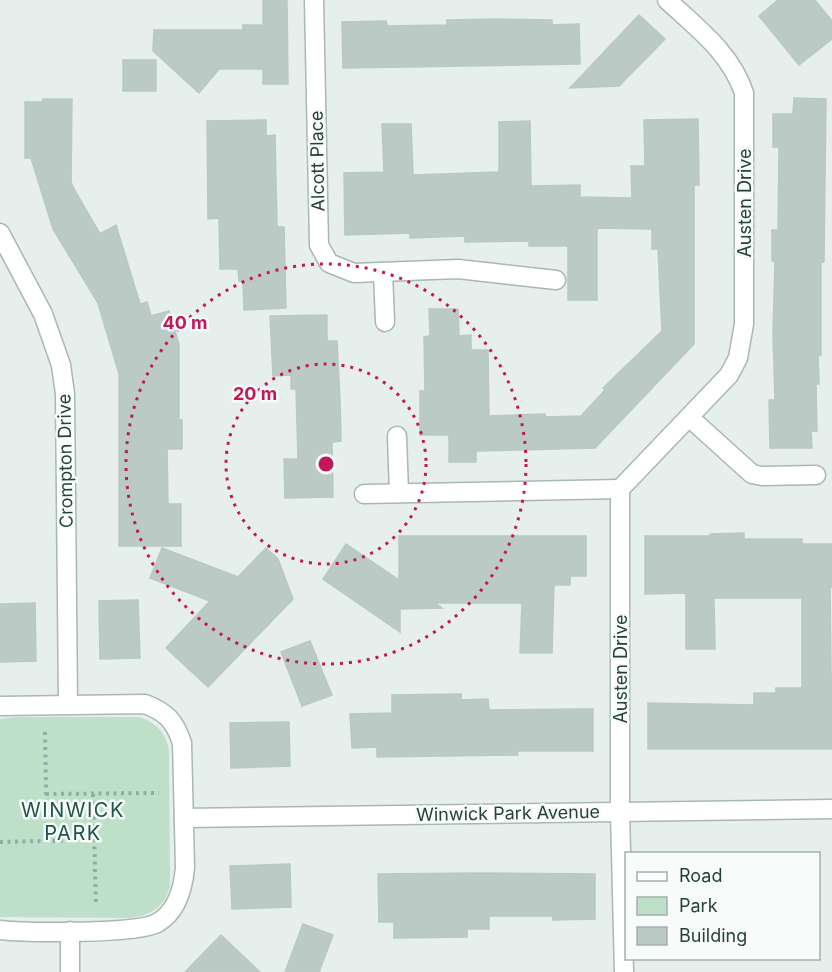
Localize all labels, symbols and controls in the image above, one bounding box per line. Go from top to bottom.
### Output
street label: Alcott Place [306,110,328,212]
street label: Austen Drive [734,148,755,258]
text: 40 m [163,312,208,333]
text: 20 m [233,383,277,404]
street label: Crompton Drive [53,394,77,528]
centre of rings [316,454,336,474]
street label: Austen Drive [610,614,631,724]
district label: WINWICK PARK [21,798,125,845]
street label: Winwick Park Avenue [416,801,600,825]
legend [625,852,820,960]
text: Road [679,865,722,886]
text: Park [679,895,718,916]
text: Building [679,925,747,946]

